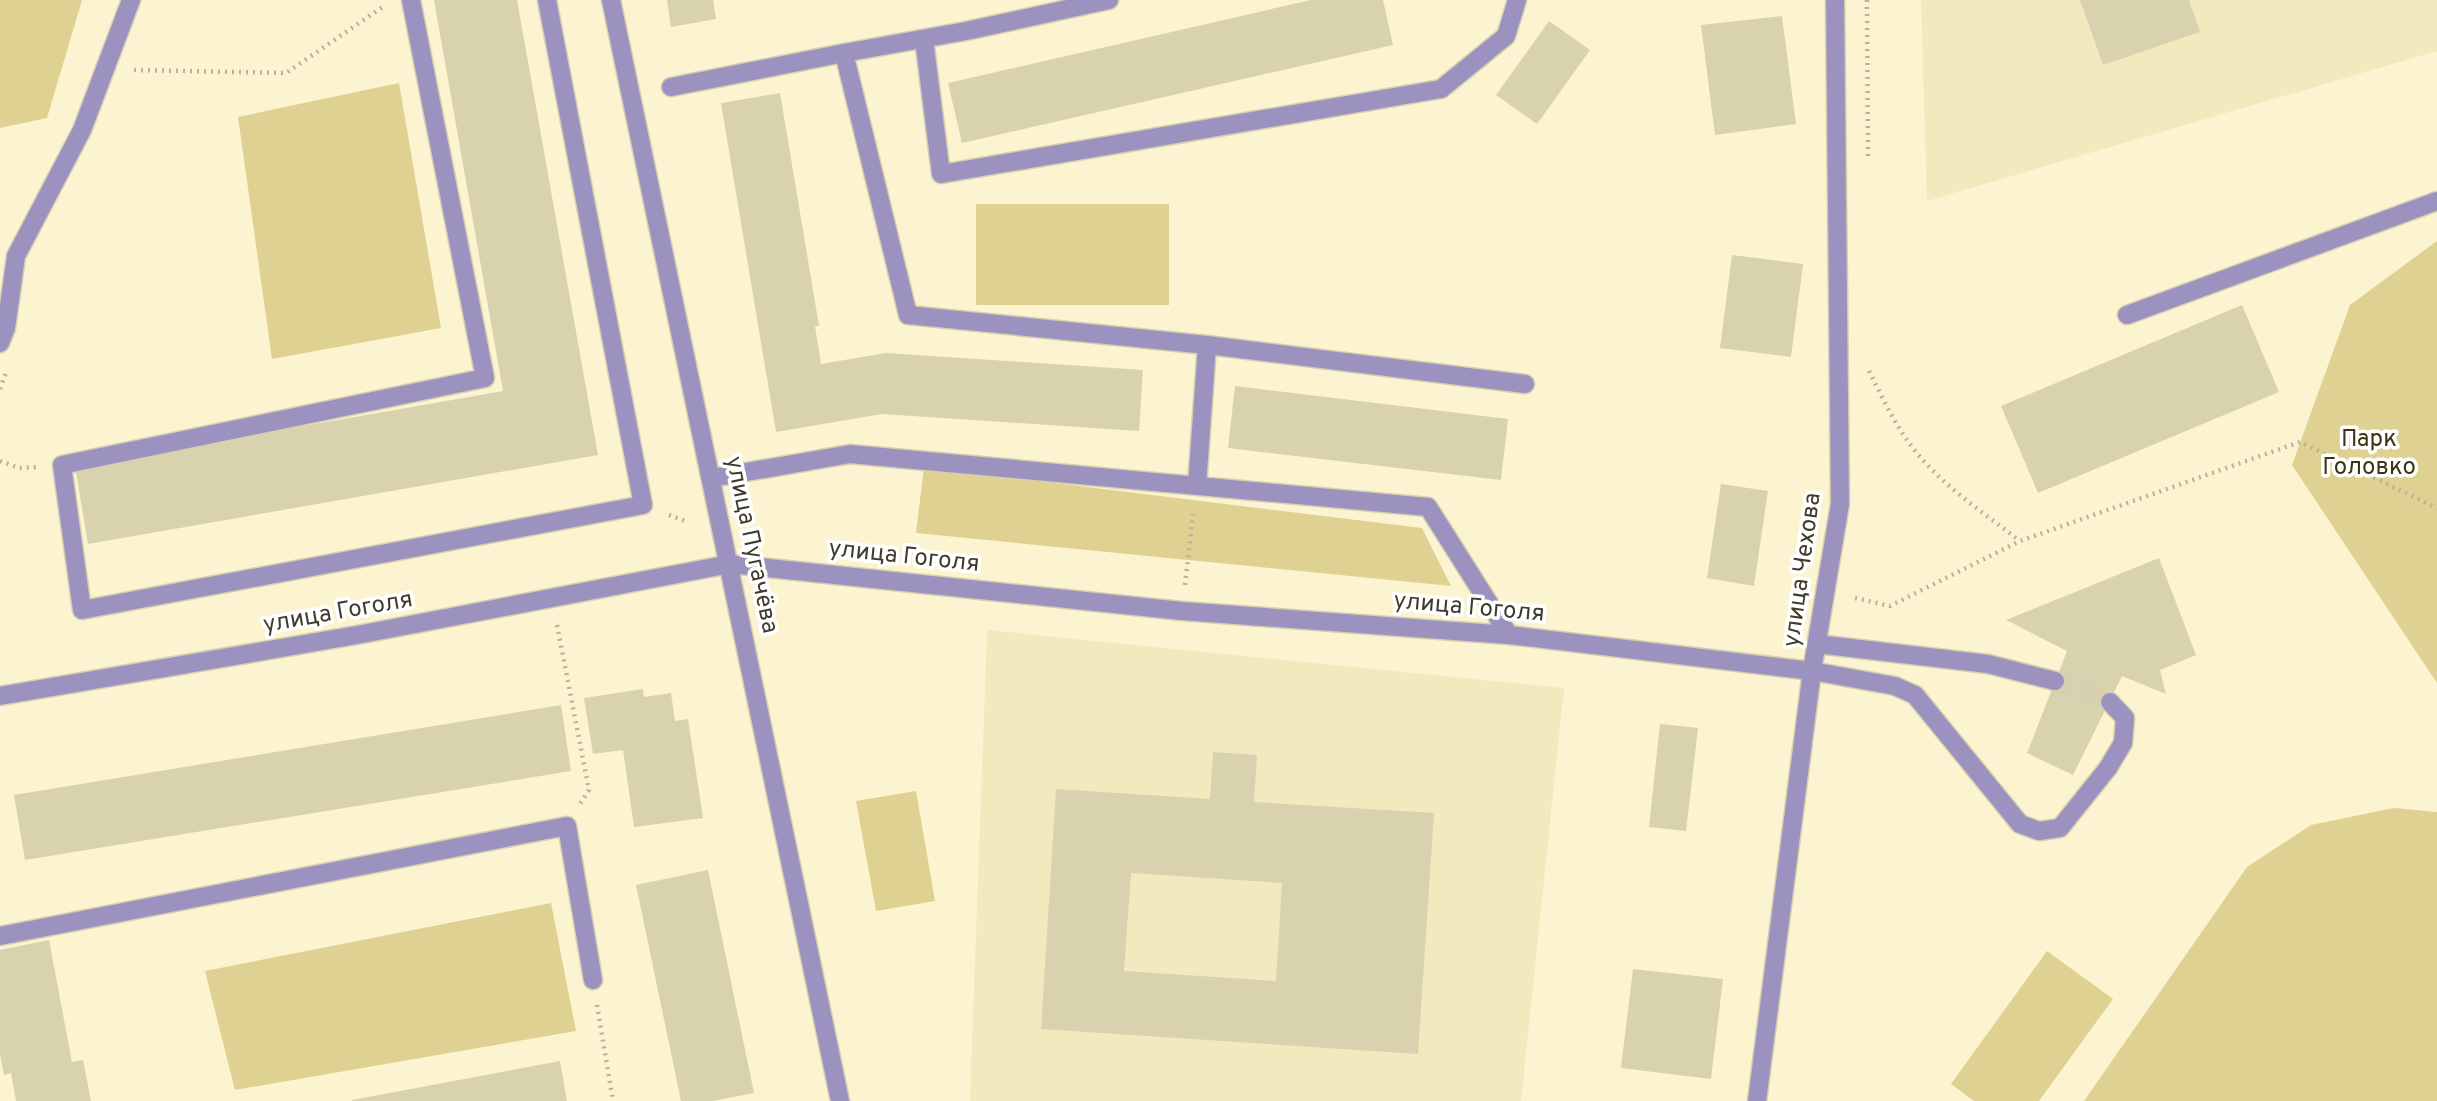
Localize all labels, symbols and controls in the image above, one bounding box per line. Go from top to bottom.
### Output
park label: Парк Головко [2322,425,2416,483]
street label: улица Пугачёва [718,454,784,636]
street label: улица Чехова [1777,491,1829,649]
street label: улица Гоголя [827,534,981,580]
street label: улица Гоголя [261,585,415,641]
street label: улица Гоголя [1392,586,1546,630]

